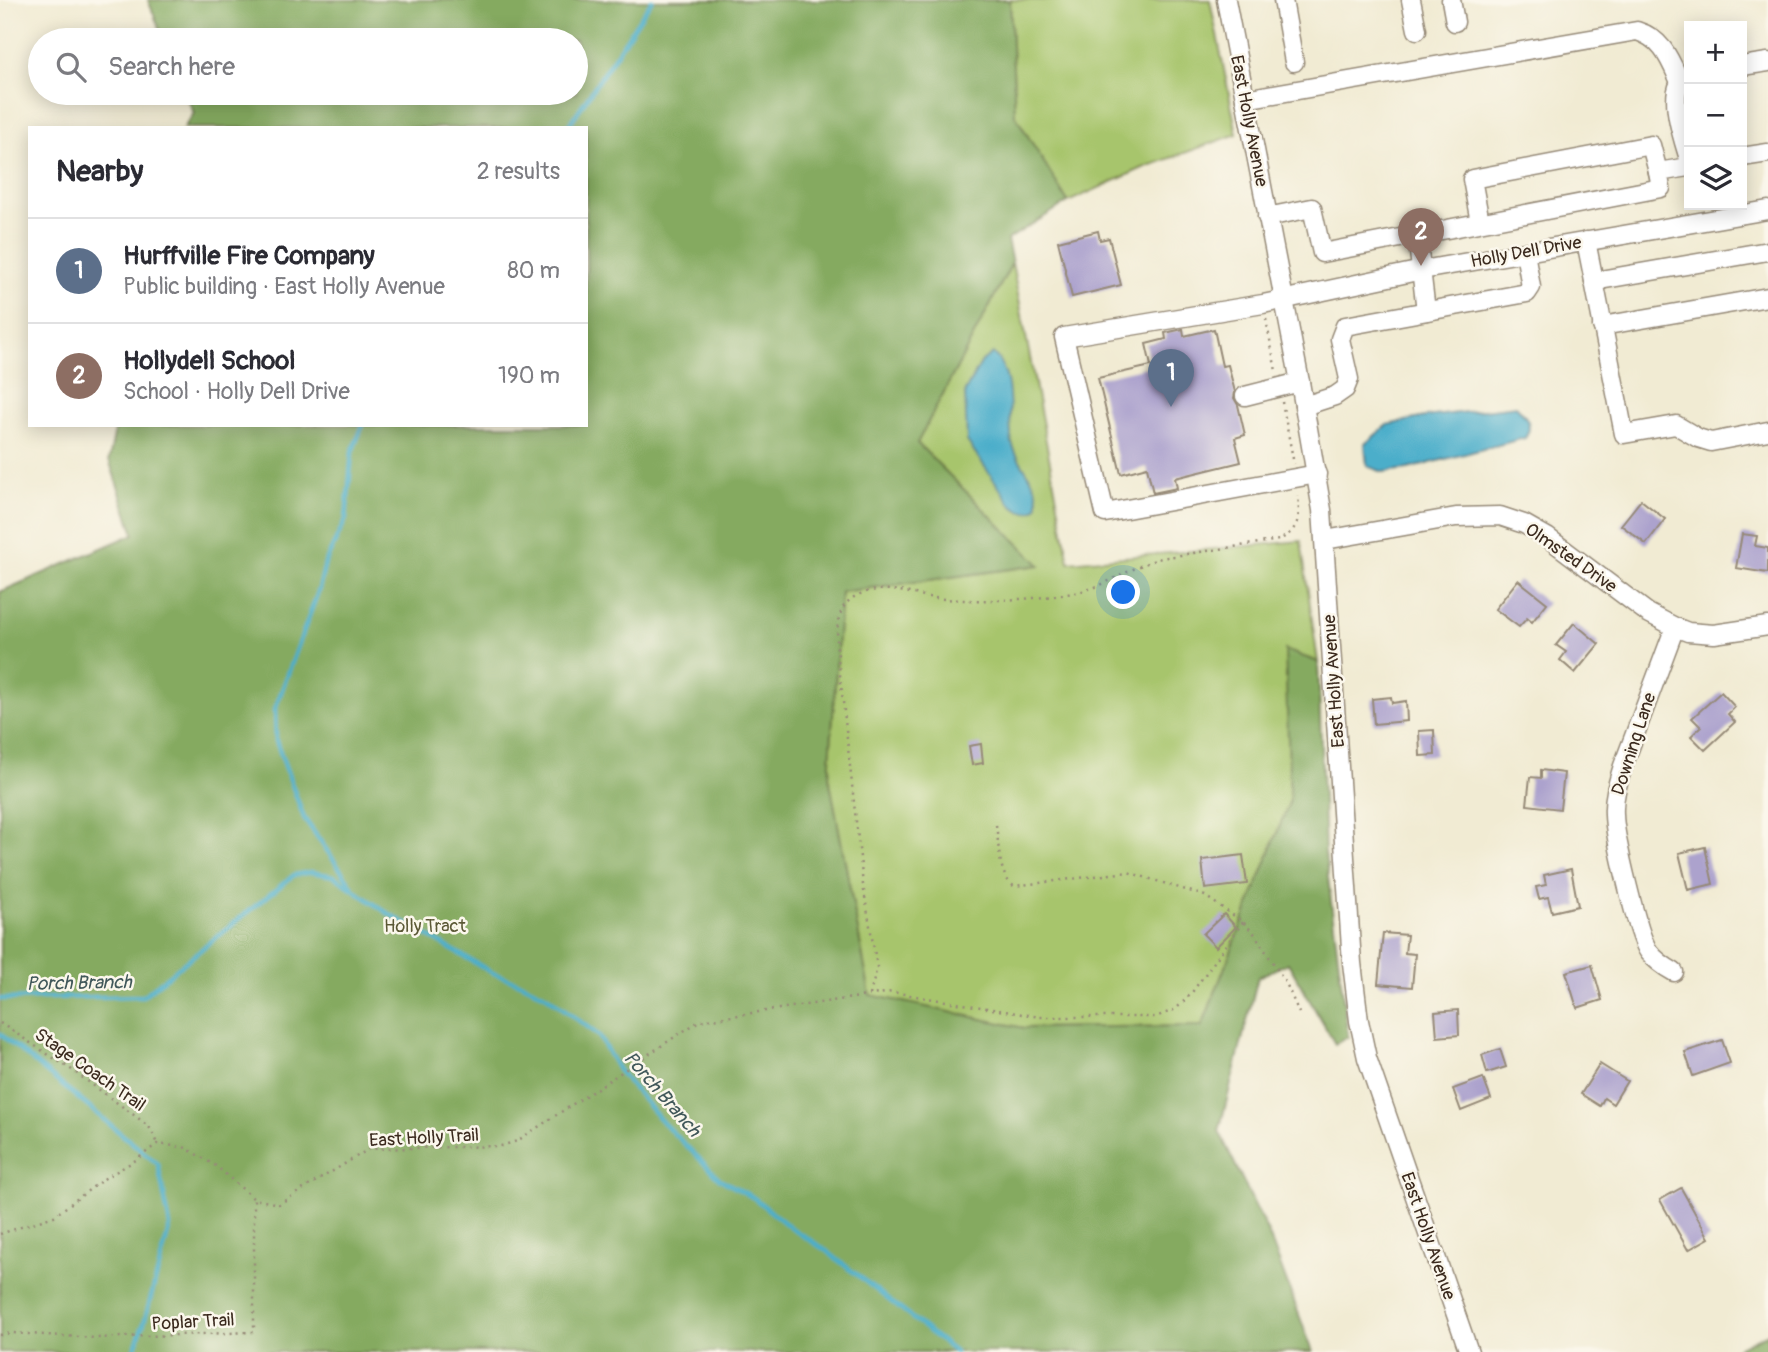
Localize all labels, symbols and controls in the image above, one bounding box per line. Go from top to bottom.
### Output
map controls [1684,21,1747,210]
button: + [1684,21,1747,84]
search box [28,28,588,105]
icon: search [52,48,90,86]
text: Search here [108,51,235,83]
street label: East Holly Avenue [1225,53,1273,189]
button: − [1684,84,1747,147]
button: layers [1684,147,1747,210]
text: Nearby [56,153,143,190]
text: 2 results [477,157,560,186]
pin: 2 [1398,208,1444,266]
street label: Holly Dell Drive [1469,231,1583,273]
text: Hurffville Fire Company [123,240,375,272]
text: 1 [75,256,84,285]
text: 80 m [507,256,560,285]
text: Public building · East Holly Avenue [123,272,445,301]
text: Hollydell School [123,345,295,377]
pin: 1 [1148,349,1194,407]
text: 2 [73,361,85,390]
text: 190 m [498,361,560,390]
text: School · Holly Dell Drive [123,377,350,406]
street label: Olmsted Drive [1521,518,1621,598]
your location [1106,575,1140,609]
street label: East Holly Avenue [1318,613,1350,748]
street label: Downing Lane [1607,690,1661,798]
park label: Holly Tract [384,915,467,938]
water label: Porch Branch [26,970,133,996]
street label: Stage Coach Trail [30,1023,150,1117]
water label: Porch Branch [618,1046,706,1142]
street label: East Holly Trail [369,1124,479,1152]
street label: East Holly Avenue [1395,1169,1461,1303]
street label: Poplar Trail [151,1308,235,1336]

